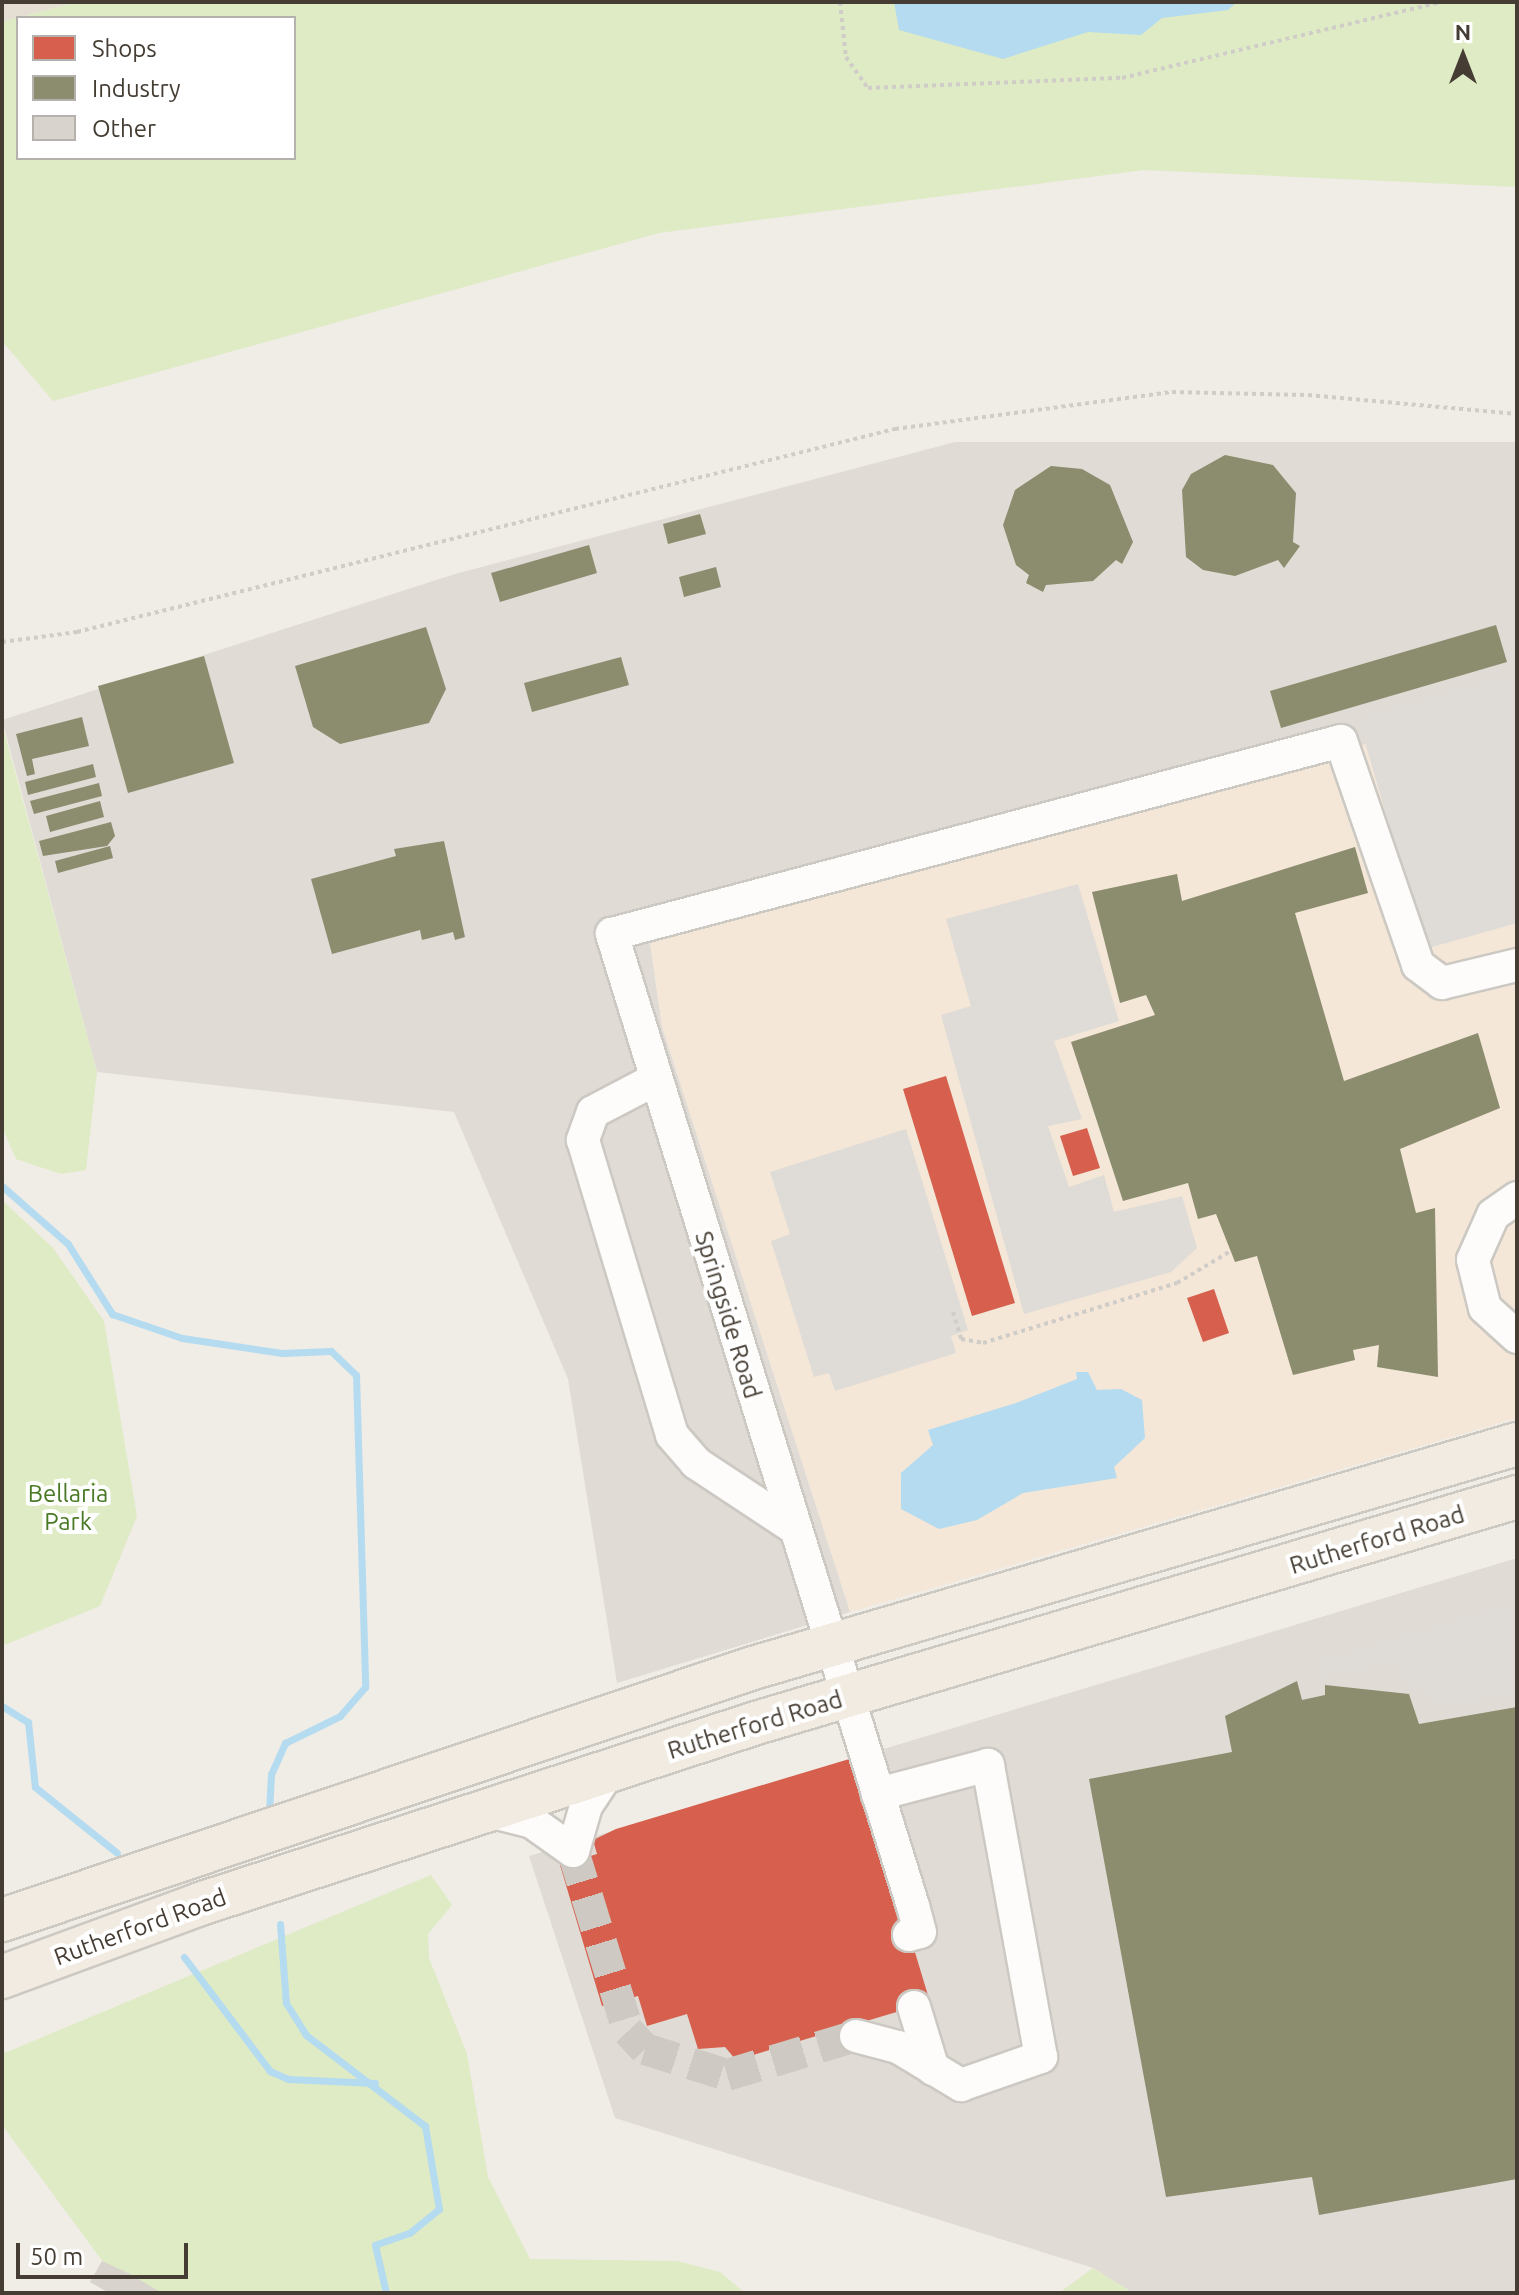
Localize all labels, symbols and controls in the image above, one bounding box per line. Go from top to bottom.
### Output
legend [16,16,296,160]
north arrow [1423,16,1503,96]
text: N [1455,19,1471,44]
text: Shops [92,35,157,62]
text: Industry [92,75,181,102]
text: Other [92,115,156,142]
street label: Springside Road [689,1228,767,1402]
park label: Bellaria Park [28,1480,108,1536]
street label: Rutherford Road [1286,1500,1468,1580]
street label: Rutherford Road [664,1685,846,1765]
street label: Rutherford Road [50,1882,230,1972]
scale bar [20,2227,192,2277]
text: 50 m [30,2243,83,2270]

